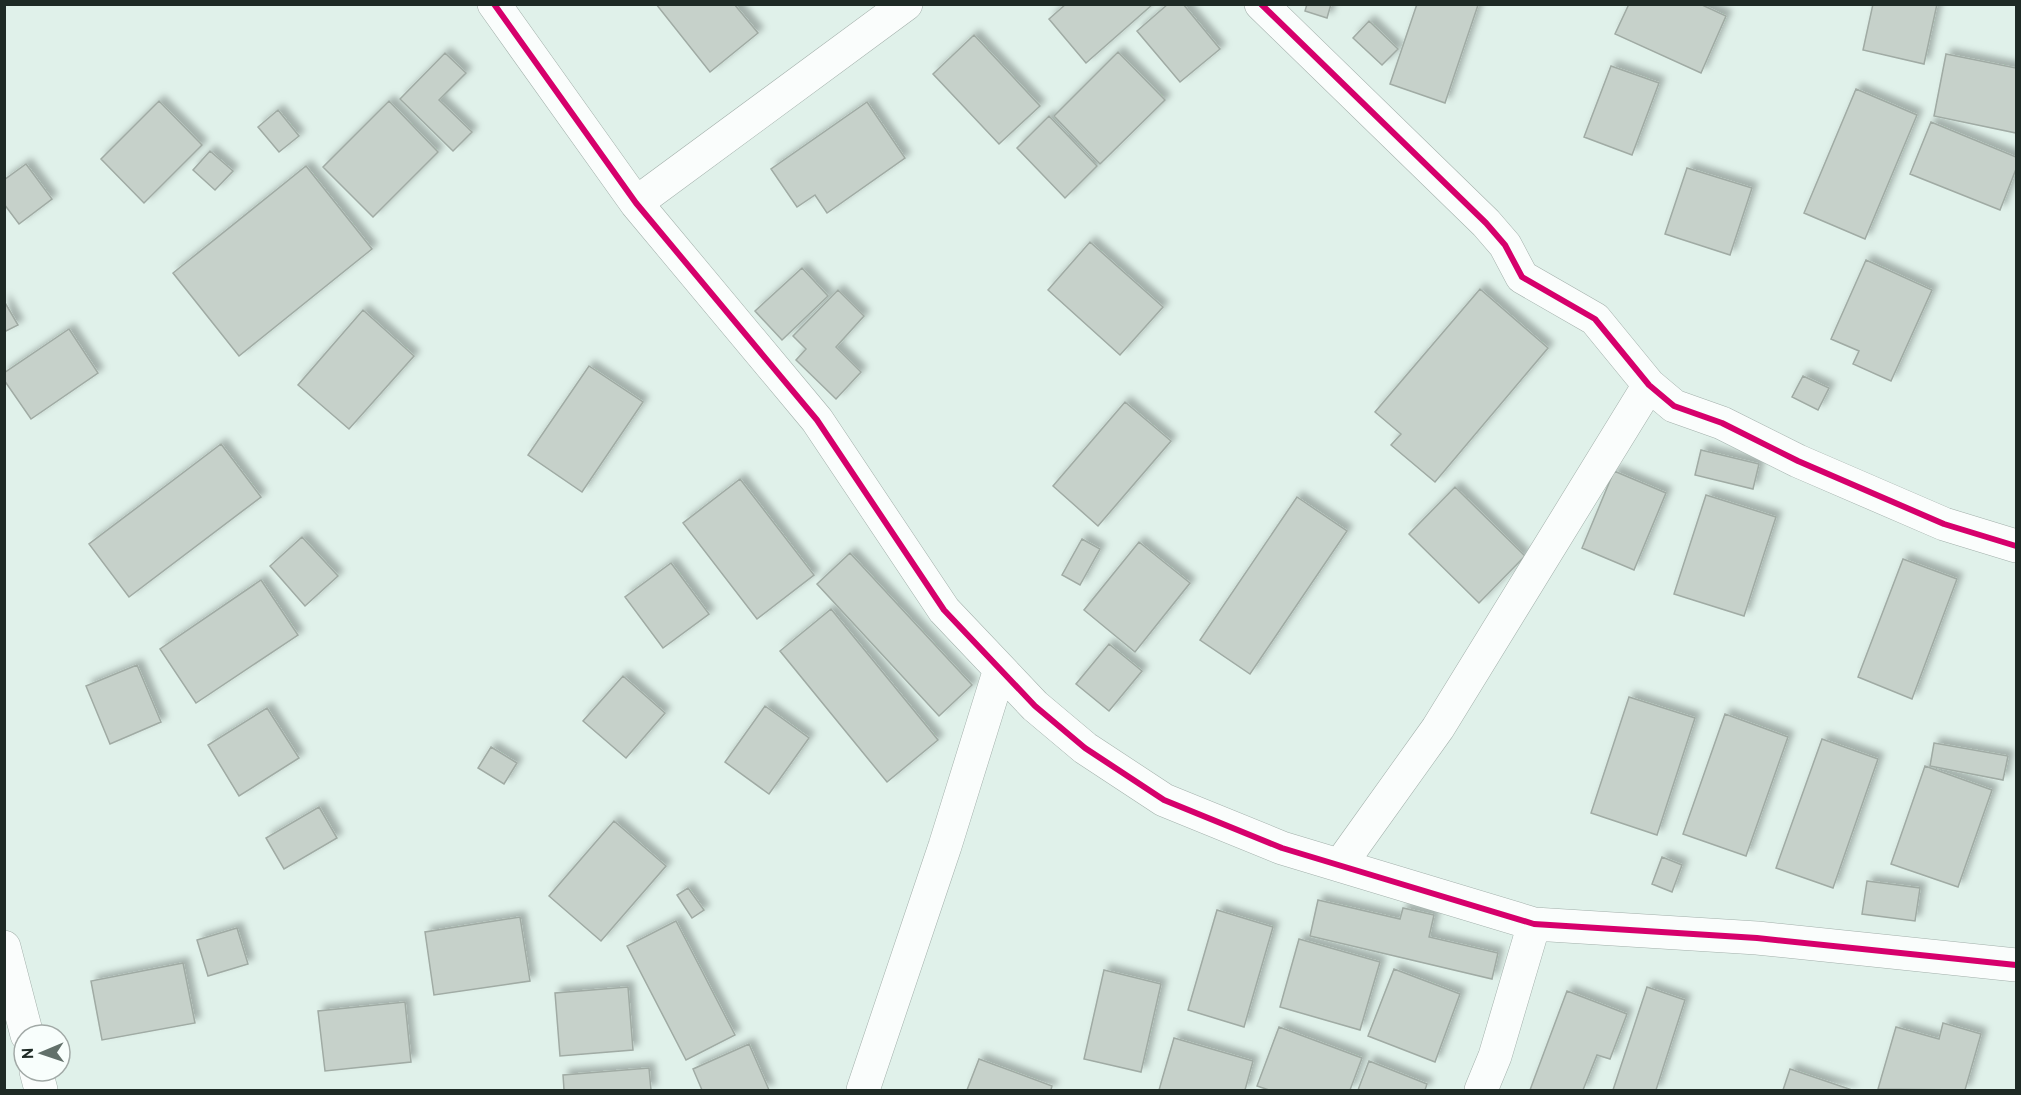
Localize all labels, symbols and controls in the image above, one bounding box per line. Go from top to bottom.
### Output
north arrow [12,1023,72,1083]
text: N [19,1047,39,1060]

